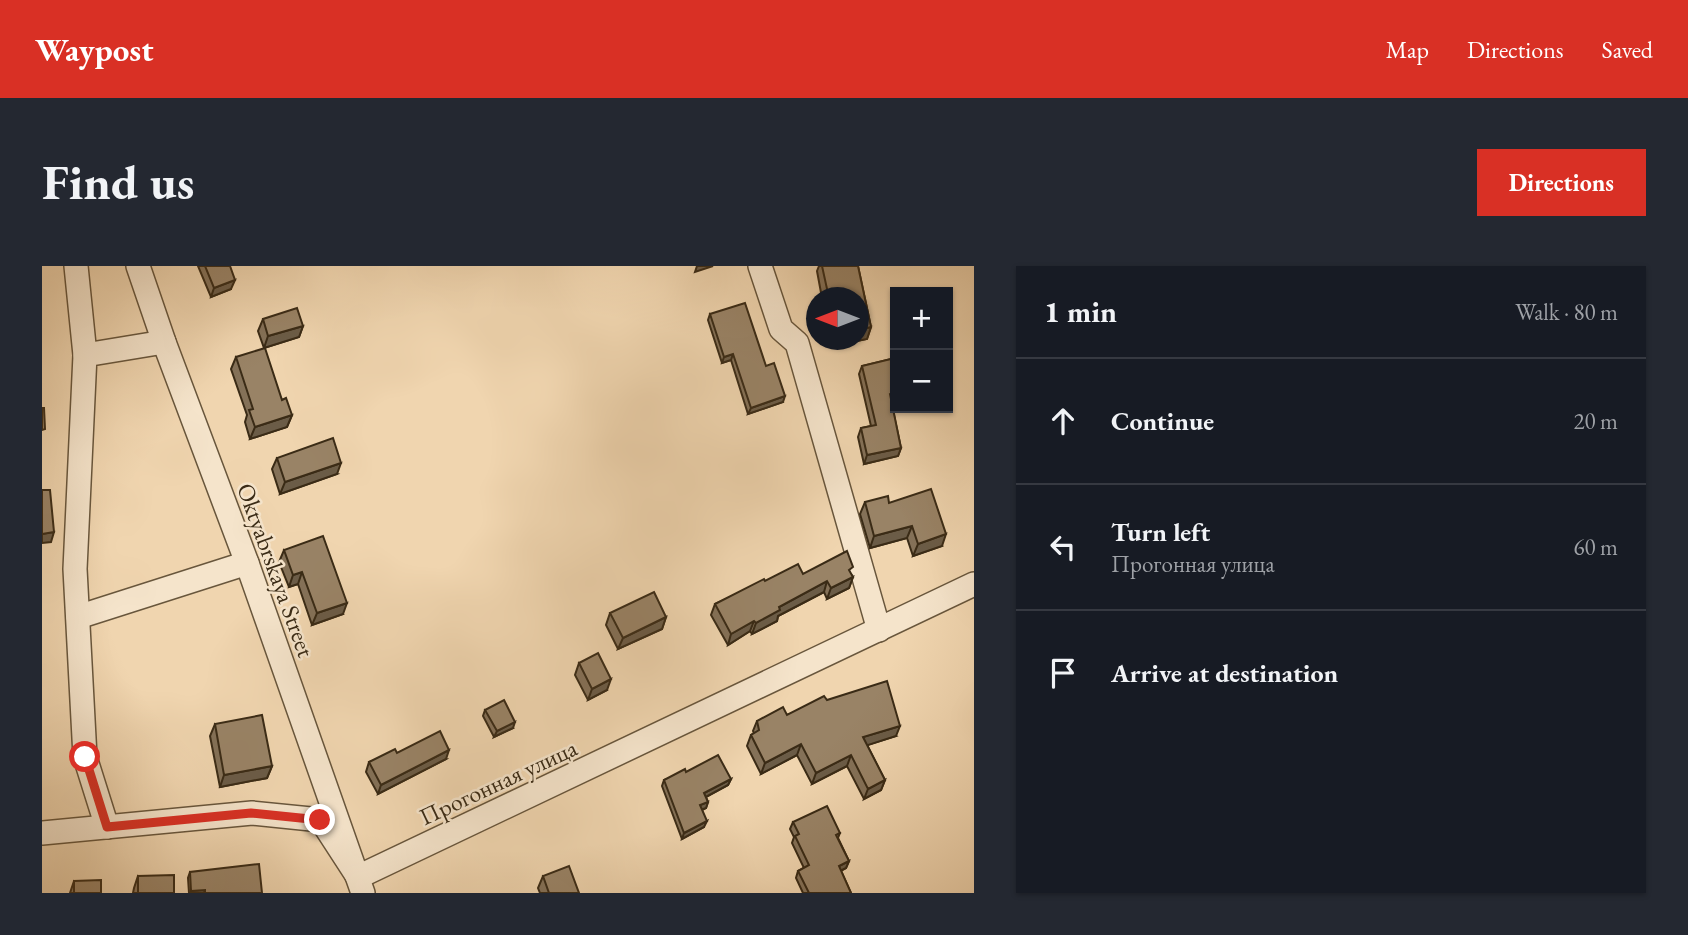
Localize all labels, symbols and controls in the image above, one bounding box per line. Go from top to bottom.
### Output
text: Waypost [35,28,154,71]
text: Map [1386,34,1429,65]
text: Directions [1467,34,1564,65]
text: Saved [1602,34,1653,65]
button: Directions [1477,149,1646,216]
text: Find us [42,150,194,214]
north arrow [806,287,869,350]
map controls [890,287,953,413]
button: + [890,287,953,350]
text: 1 min [1044,292,1117,331]
text: Walk · 80 m [1515,297,1618,327]
button: − [890,350,953,413]
icon: ahead [1044,402,1082,440]
text: Continue [1111,404,1214,438]
text: 20 m [1573,406,1618,436]
street label: Oktyabrskaya Street [230,479,322,662]
text: Turn left [1111,515,1210,549]
icon: left [1044,528,1082,566]
text: 60 m [1573,532,1618,562]
text: Прогонная улица [1111,549,1275,579]
icon: arrive [1044,654,1082,692]
text: Arrive at destination [1111,656,1338,690]
street label: Прогонная улица [414,732,582,832]
route start [69,741,100,772]
route end [304,804,335,835]

